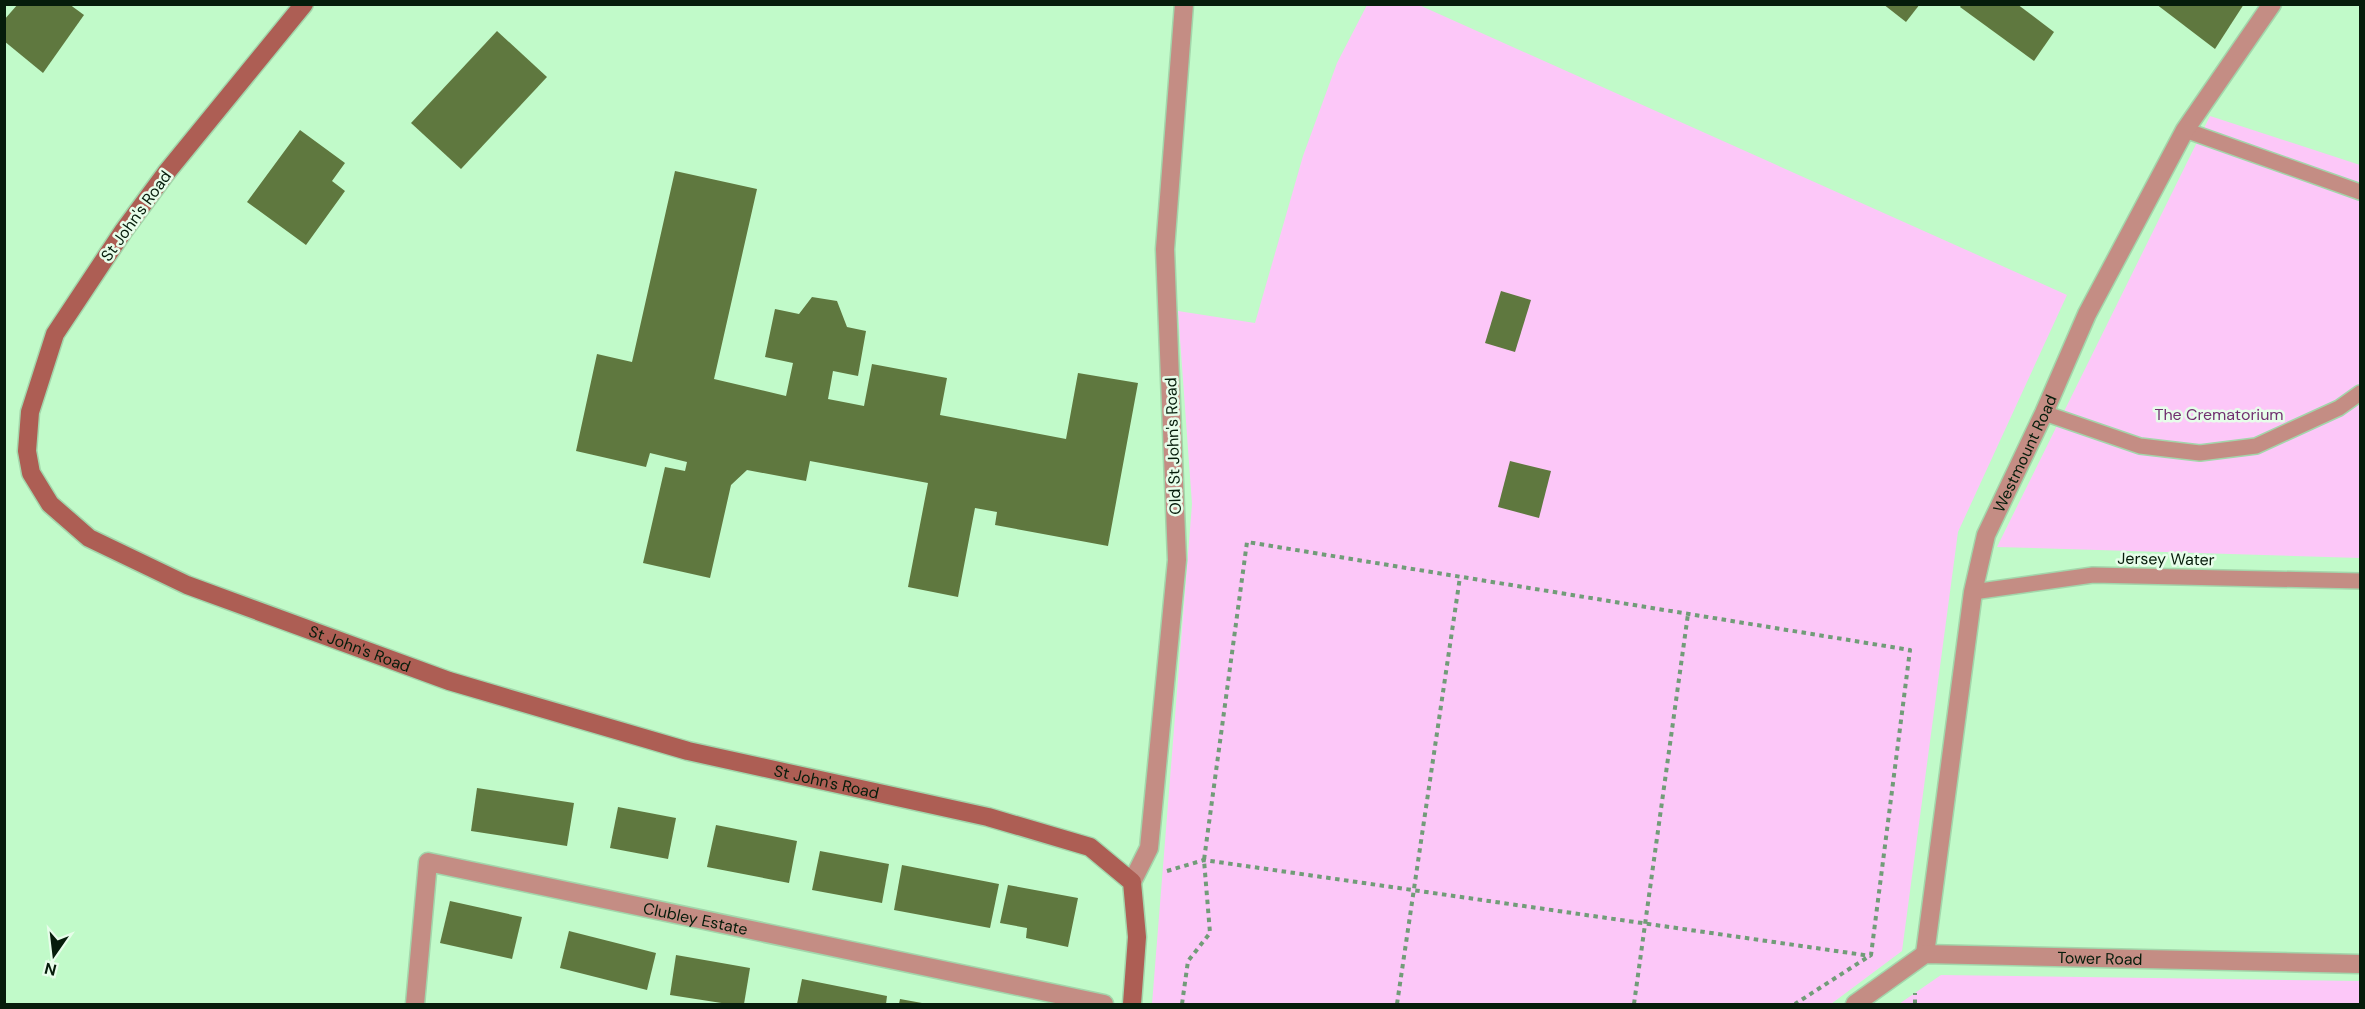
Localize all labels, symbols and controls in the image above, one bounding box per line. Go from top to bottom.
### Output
street label: St John's Road [96,167,176,265]
street label: Old St John's Road [1160,377,1186,515]
street label: Westmount Road [1988,391,2061,516]
park label: The Crematorium [2154,404,2284,425]
street label: Jersey Water [2117,548,2215,570]
street label: St John's Road [306,620,414,677]
street label: St John's Road [772,760,881,803]
street label: Clubley Estate [641,897,750,939]
north arrow [24,925,84,985]
street label: Tower Road [2057,947,2143,969]
text: N [42,957,59,981]

